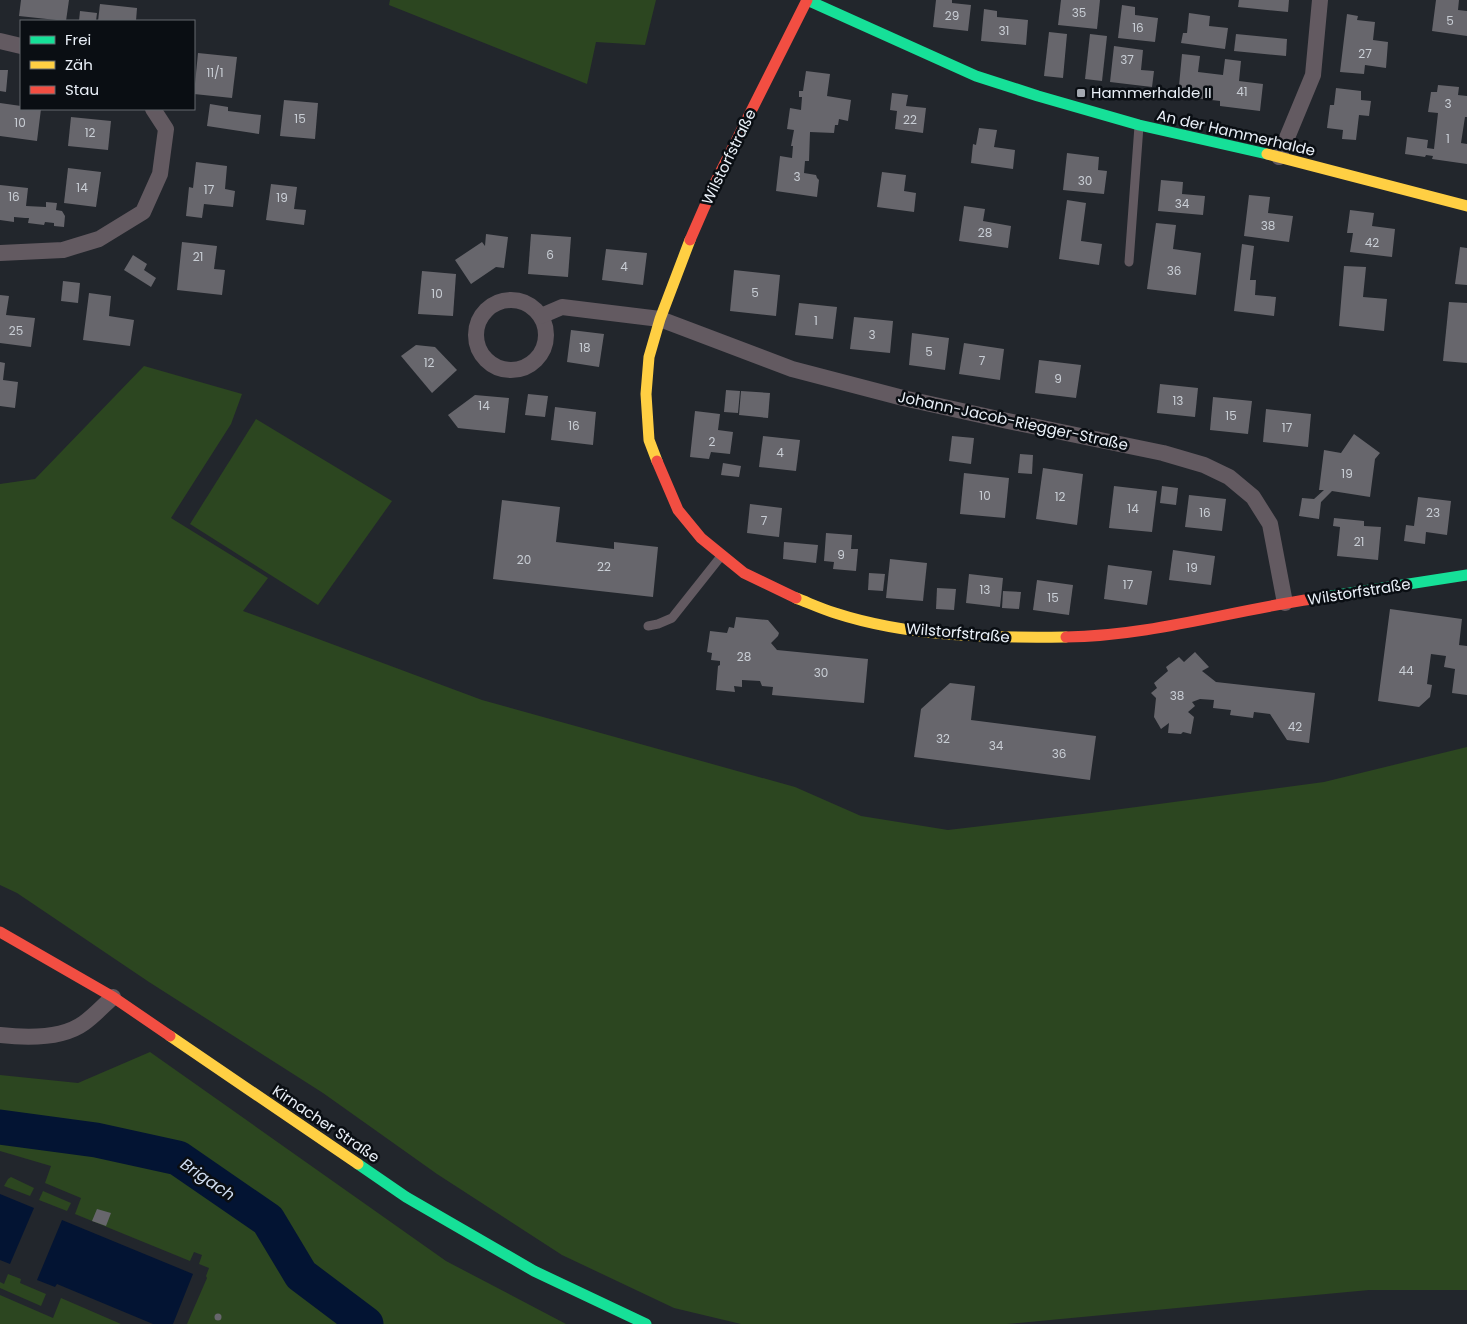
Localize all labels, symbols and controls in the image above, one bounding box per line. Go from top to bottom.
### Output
house number: 35 [1072,4,1086,21]
house number: 29 [945,7,959,24]
house number: 5 [1446,12,1454,29]
house number: 16 [1132,19,1144,36]
legend [20,20,195,110]
house number: 31 [999,22,1009,39]
text: Frei [65,29,91,50]
house number: 27 [1358,45,1372,62]
house number: 37 [1120,51,1134,68]
text: Zäh [65,54,93,75]
house number: 11/1 [206,64,224,81]
text: Stau [65,79,99,100]
place label: Hammerhalde II [1091,82,1212,103]
house number: 41 [1236,83,1248,100]
marker: Hammerhalde II [1075,87,1087,99]
house number: 3 [1444,95,1452,112]
street label: An der Hammerhalde [1155,104,1317,161]
street label: Wilstorfstraße [696,105,761,208]
house number: 15 [294,110,306,127]
house number: 22 [903,111,917,128]
house number: 10 [14,114,26,131]
house number: 12 [85,124,95,141]
house number: 1 [1446,130,1450,147]
house number: 3 [793,168,801,185]
house number: 30 [1078,172,1092,189]
house number: 14 [76,179,88,196]
house number: 17 [204,181,215,198]
house number: 16 [8,188,20,205]
house number: 19 [276,189,288,206]
house number: 34 [1175,195,1190,212]
house number: 38 [1261,217,1275,234]
house number: 28 [978,224,992,241]
house number: 42 [1365,234,1379,251]
house number: 6 [546,246,554,263]
house number: 21 [193,248,203,265]
house number: 4 [620,258,628,275]
house number: 36 [1167,262,1181,279]
house number: 5 [751,284,759,301]
house number: 10 [431,285,443,302]
house number: 1 [814,312,818,329]
house number: 25 [9,322,23,339]
house number: 3 [868,326,876,343]
house number: 18 [579,339,591,356]
house number: 5 [925,343,933,360]
house number: 7 [979,352,986,369]
house number: 12 [424,354,434,371]
house number: 9 [1054,370,1062,387]
street label: Johann-Jacob-Riegger-Straße [896,386,1130,455]
house number: 13 [1173,392,1183,409]
house number: 14 [478,397,490,414]
house number: 15 [1225,407,1237,424]
house number: 16 [568,417,580,434]
house number: 17 [1282,419,1293,436]
house number: 2 [709,433,716,450]
house number: 4 [776,444,784,461]
house number: 19 [1341,465,1353,482]
house number: 10 [979,487,991,504]
house number: 12 [1055,488,1065,505]
house number: 14 [1127,500,1139,517]
house number: 16 [1199,504,1211,521]
house number: 23 [1426,504,1440,521]
house number: 7 [761,512,768,529]
house number: 21 [1354,533,1364,550]
house number: 9 [837,546,845,563]
house number: 20 [517,551,531,568]
house number: 22 [597,558,611,575]
house number: 19 [1186,559,1198,576]
street label: Wilstorfstraße [1306,573,1412,610]
house number: 17 [1123,576,1134,593]
house number: 13 [980,581,990,598]
house number: 15 [1047,589,1059,606]
street label: Wilstorfstraße [905,618,1011,647]
house number: 28 [737,648,751,665]
house number: 44 [1398,662,1414,679]
house number: 30 [814,664,828,681]
house number: 38 [1170,687,1184,704]
house number: 42 [1288,718,1302,735]
house number: 32 [936,730,950,747]
house number: 34 [989,737,1004,754]
house number: 36 [1052,745,1066,762]
street label: Kirnacher Straße [269,1080,384,1167]
water label: Brigach [176,1153,240,1206]

